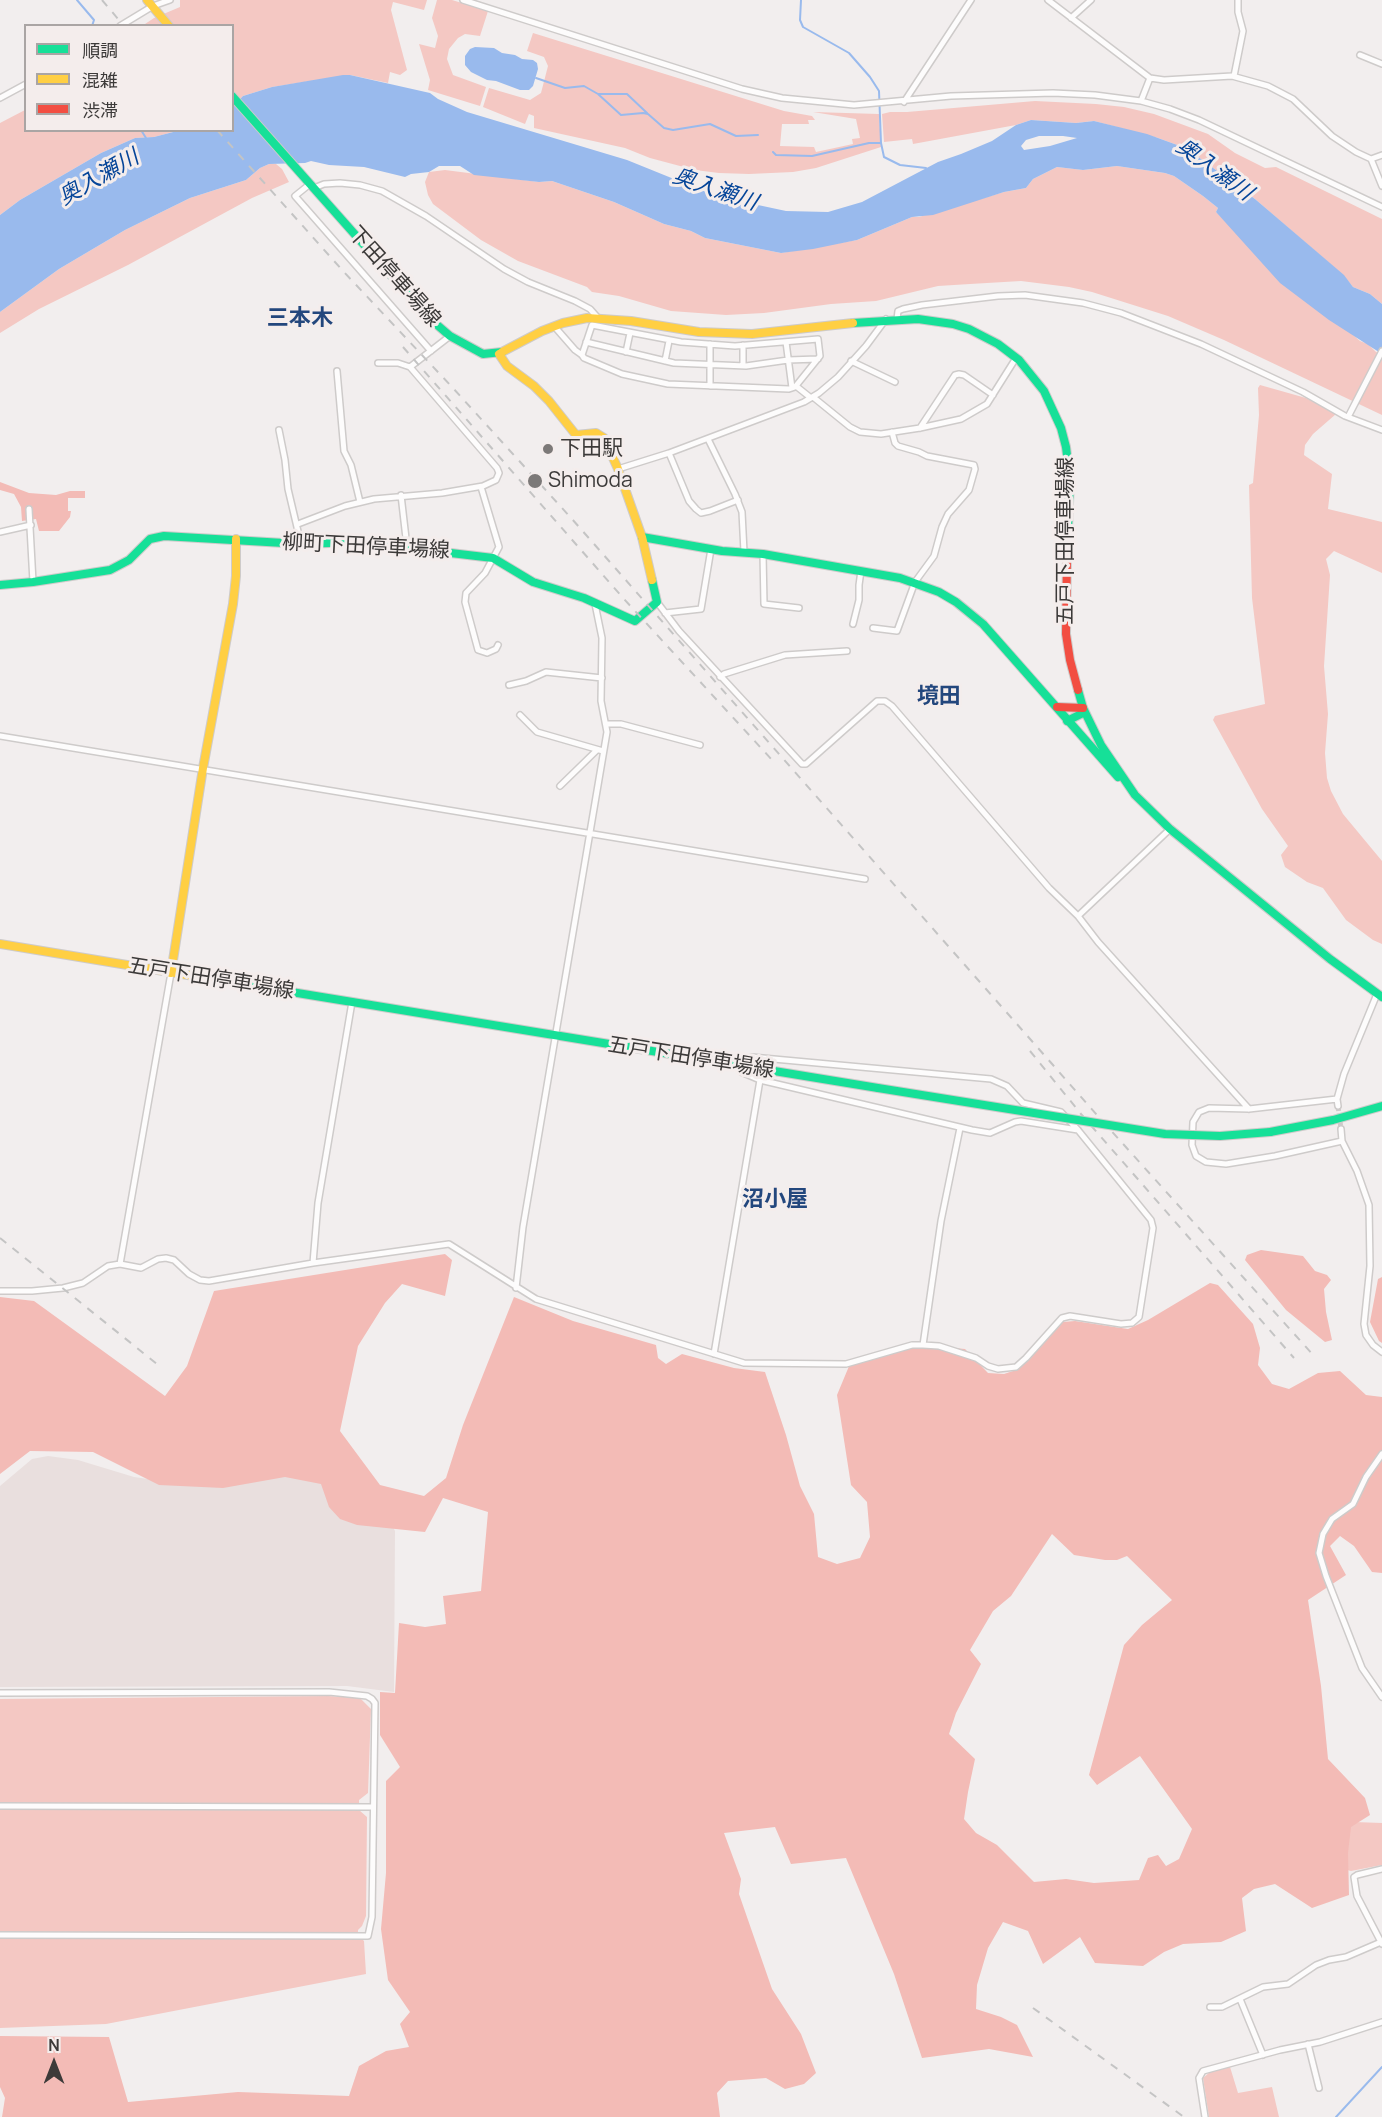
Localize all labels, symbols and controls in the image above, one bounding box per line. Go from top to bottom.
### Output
legend [24,24,234,132]
text: 順調 [82,38,118,62]
text: 混雑 [82,68,118,92]
text: 渋滞 [82,98,118,122]
water label: 奥入瀬川 [1171,133,1257,207]
water label: 奥入瀬川 [54,145,144,211]
water label: 奥入瀬川 [669,163,761,217]
street label: 下田停車場線 [342,222,446,332]
district label: 三本木 [267,306,333,332]
place label: 下田駅 [560,436,623,462]
marker: 下田駅 [541,442,555,456]
street label: 五戸下田停車場線 [1053,457,1079,625]
place label: Shimoda [548,468,633,494]
marker: Shimoda [526,472,544,490]
street label: 柳町下田停車場線 [281,530,451,564]
district label: 境田 [917,684,961,710]
street label: 五戸下田停車場線 [126,953,296,1005]
street label: 五戸下田停車場線 [606,1032,776,1084]
district label: 沼小屋 [742,1187,808,1213]
north arrow [24,2033,84,2093]
text: N [48,2034,60,2056]

